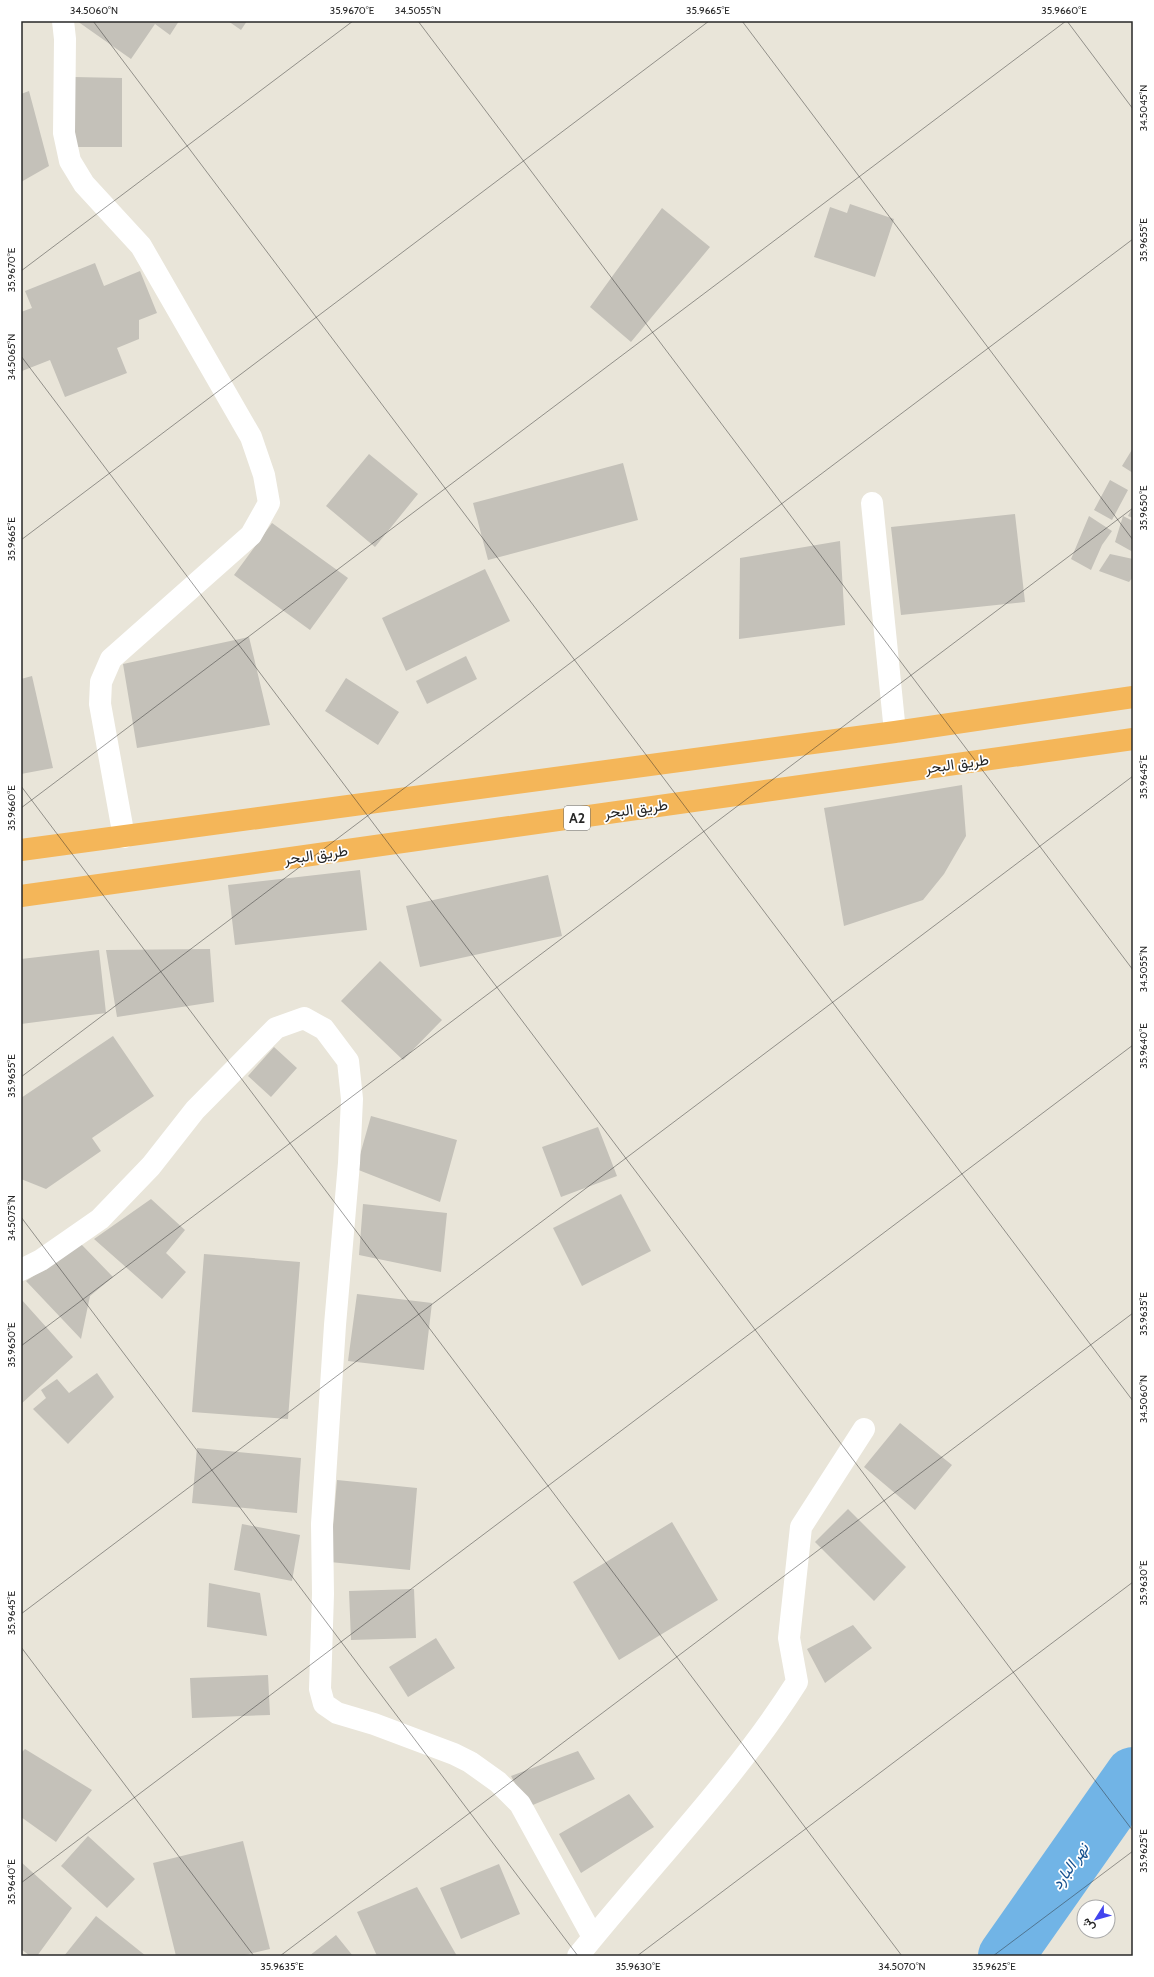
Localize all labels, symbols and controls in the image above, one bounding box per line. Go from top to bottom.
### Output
text: 34.5060°N [70,4,118,17]
text: 35.9670°E [330,4,375,17]
text: 34.5055°N [395,4,441,17]
text: 35.9665°E [686,4,730,17]
text: 35.9660°E [1041,4,1087,17]
text: 34.5045°N [1137,85,1150,131]
text: 35.9655°E [1137,218,1150,262]
text: 35.9670°E [5,247,18,292]
text: 34.5065°N [5,334,18,380]
text: 35.9650°E [1137,485,1150,531]
text: 35.9665°E [5,517,18,561]
street label: طريق البحر [923,751,990,779]
text: 35.9645°E [1137,755,1150,799]
text: 35.9660°E [5,785,18,831]
street label: طريق البحر [602,796,669,824]
road number: A2 [564,806,590,830]
street label: طريق البحر [282,842,349,870]
text: 34.5055°N [1137,946,1150,992]
text: 35.9640°E [1137,1023,1150,1069]
text: 35.9655°E [5,1054,18,1098]
text: 34.5075°N [5,1195,18,1241]
text: 35.9635°E [1137,1292,1150,1336]
text: 35.9650°E [5,1322,18,1368]
text: 34.5060°N [1137,1375,1150,1423]
text: 35.9630°E [1137,1560,1150,1606]
text: 35.9645°E [5,1591,18,1635]
text: 35.9625°E [1137,1829,1150,1873]
water label: نهر البارد [1047,1838,1094,1893]
text: 35.9640°E [5,1859,18,1905]
north arrow [1076,1899,1116,1939]
text: ش [1078,1916,1098,1935]
text: 35.9635°E [260,1960,304,1973]
text: 35.9630°E [615,1960,661,1973]
text: 34.5070°N [878,1960,926,1973]
text: 35.9625°E [972,1960,1016,1973]

